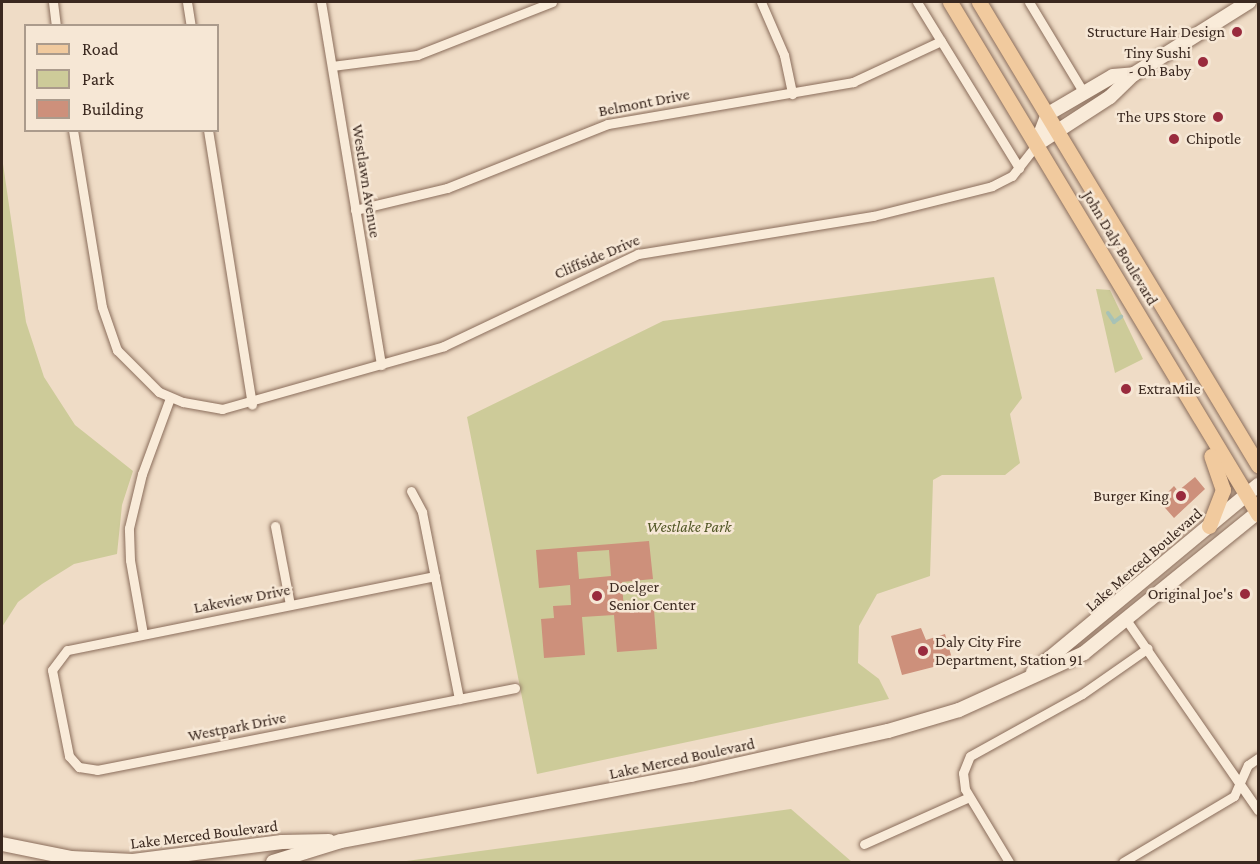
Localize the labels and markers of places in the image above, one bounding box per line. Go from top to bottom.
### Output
place label: Structure Hair Design [1087,22,1225,42]
marker: Structure Hair Design [1230,25,1244,39]
place label: Tiny Sushi - Oh Baby [1124,43,1191,81]
marker: Tiny Sushi - Oh Baby [1196,55,1210,69]
place label: The UPS Store [1117,107,1206,127]
marker: The UPS Store [1211,110,1225,124]
place label: Chipotle [1186,129,1241,149]
marker: Chipotle [1167,132,1181,146]
place label: ExtraMile [1138,379,1201,399]
marker: ExtraMile [1119,382,1133,396]
place label: Burger King [1093,486,1169,506]
marker: Burger King [1174,489,1188,503]
place label: Doelger Senior Center [609,577,696,615]
place label: Original Joe's [1148,584,1233,604]
marker: Original Joe's [1238,587,1252,601]
marker: Doelger Senior Center [590,589,604,603]
place label: Daly City Fire Department, Station 91 [935,632,1082,670]
marker: Daly City Fire Department, Station 91 [916,644,930,658]

